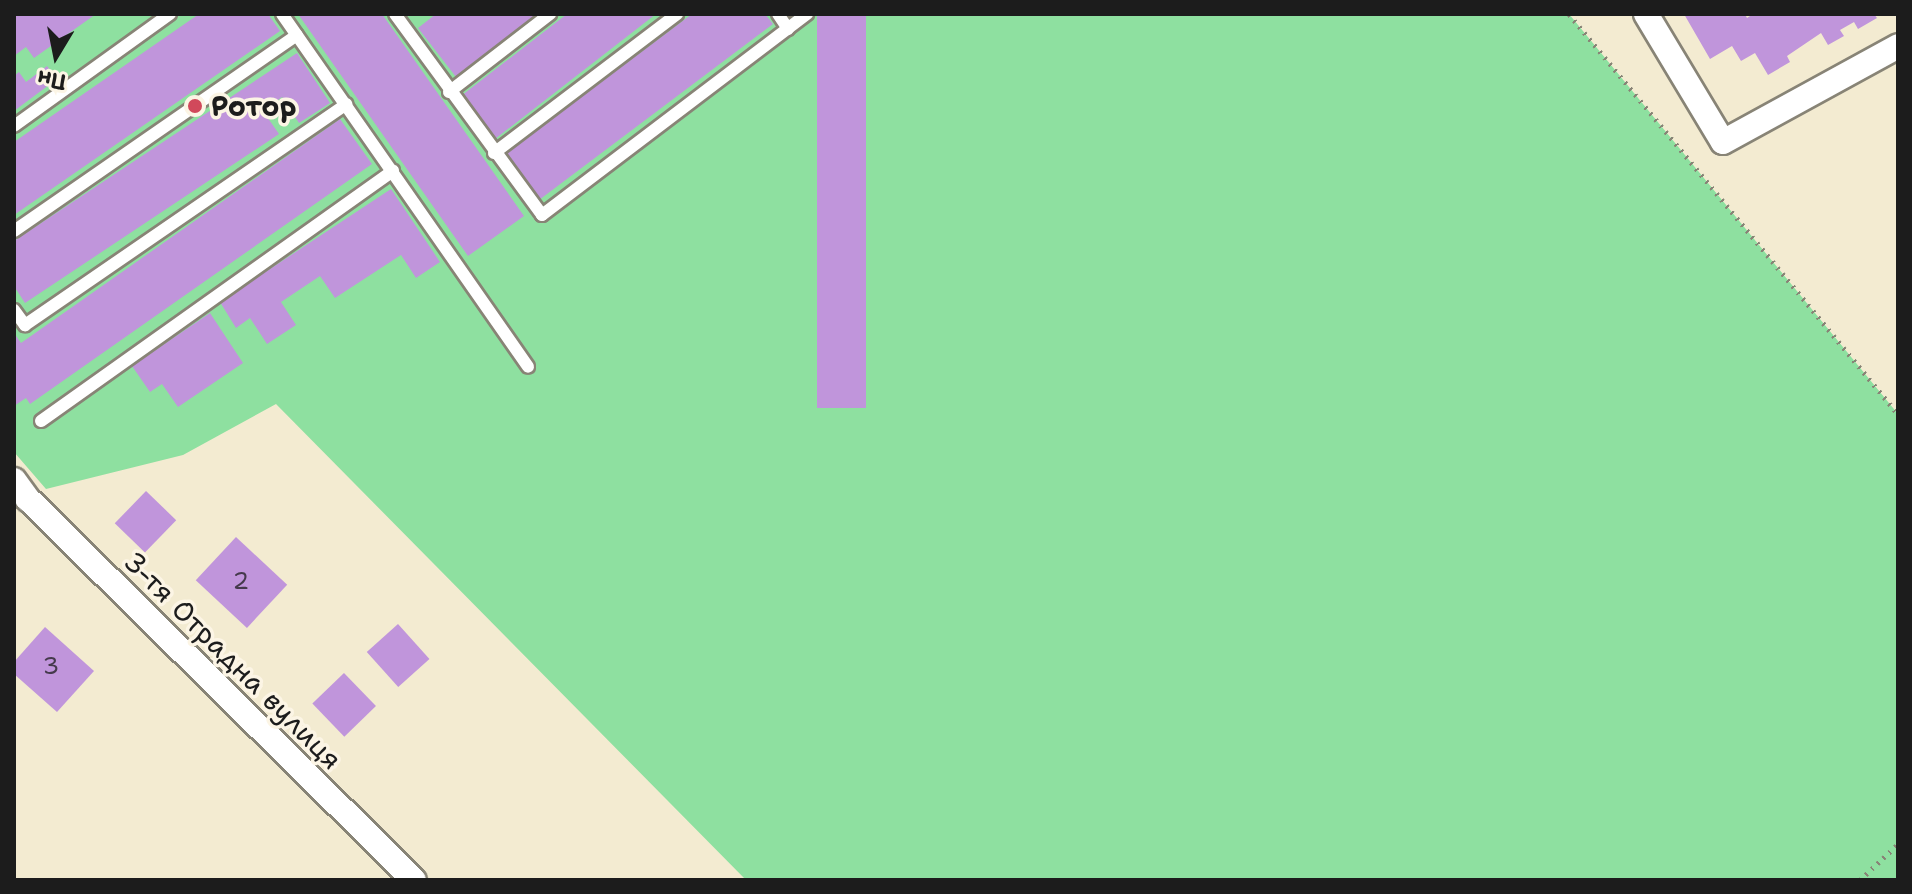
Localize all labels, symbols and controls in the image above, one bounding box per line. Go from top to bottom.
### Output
north arrow [16,16,96,96]
text: Пн [35,63,69,97]
place label: Ротор [211,89,297,123]
marker: Ротор [186,97,204,115]
street label: 3-тя Отрадна вулиця [117,544,349,776]
house number: 2 [233,568,249,596]
house number: 3 [43,653,59,681]

